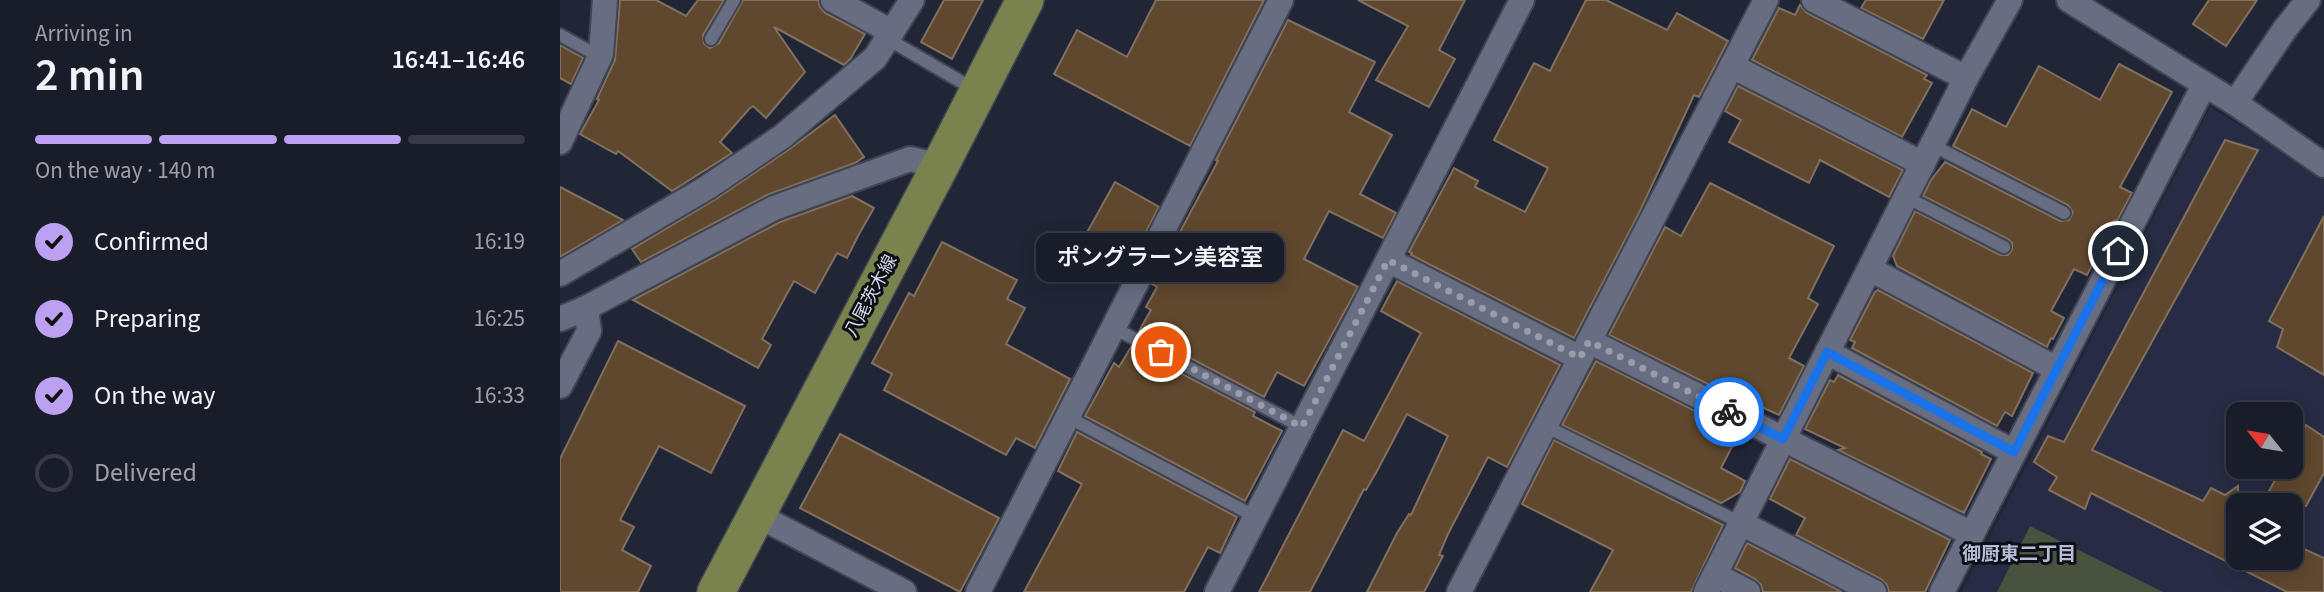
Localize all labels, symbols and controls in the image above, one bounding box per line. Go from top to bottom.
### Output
text: Arriving in [35,17,133,50]
text: 16:41–16:46 [392,41,525,78]
text: 2 min [35,43,144,108]
text: On the way · 140 m [35,154,215,187]
pin [2088,221,2148,281]
icon: check [35,223,73,261]
text: Confirmed [94,223,209,260]
text: 16:19 [474,225,525,258]
icon: home [2099,232,2137,270]
callout: ポングラーン美容室 [1037,233,1285,282]
text: ポングラーン美容室 [1057,241,1263,274]
street label: 八尾茨木線 [839,250,903,342]
icon: check [35,300,73,338]
text: Preparing [94,300,200,337]
text: 16:25 [474,302,525,335]
pin [1131,322,1191,382]
icon: bag [1142,333,1180,371]
icon: check [35,377,73,415]
text: On the way [94,377,215,414]
courier [1694,377,1764,447]
text: 16:33 [474,379,525,412]
icon: bike [1710,393,1748,431]
north arrow [2226,402,2303,480]
map controls [2226,402,2303,570]
text: Delivered [94,454,197,491]
button: layers [2226,493,2303,570]
district label: 御厨東二丁目 [1962,541,2076,568]

